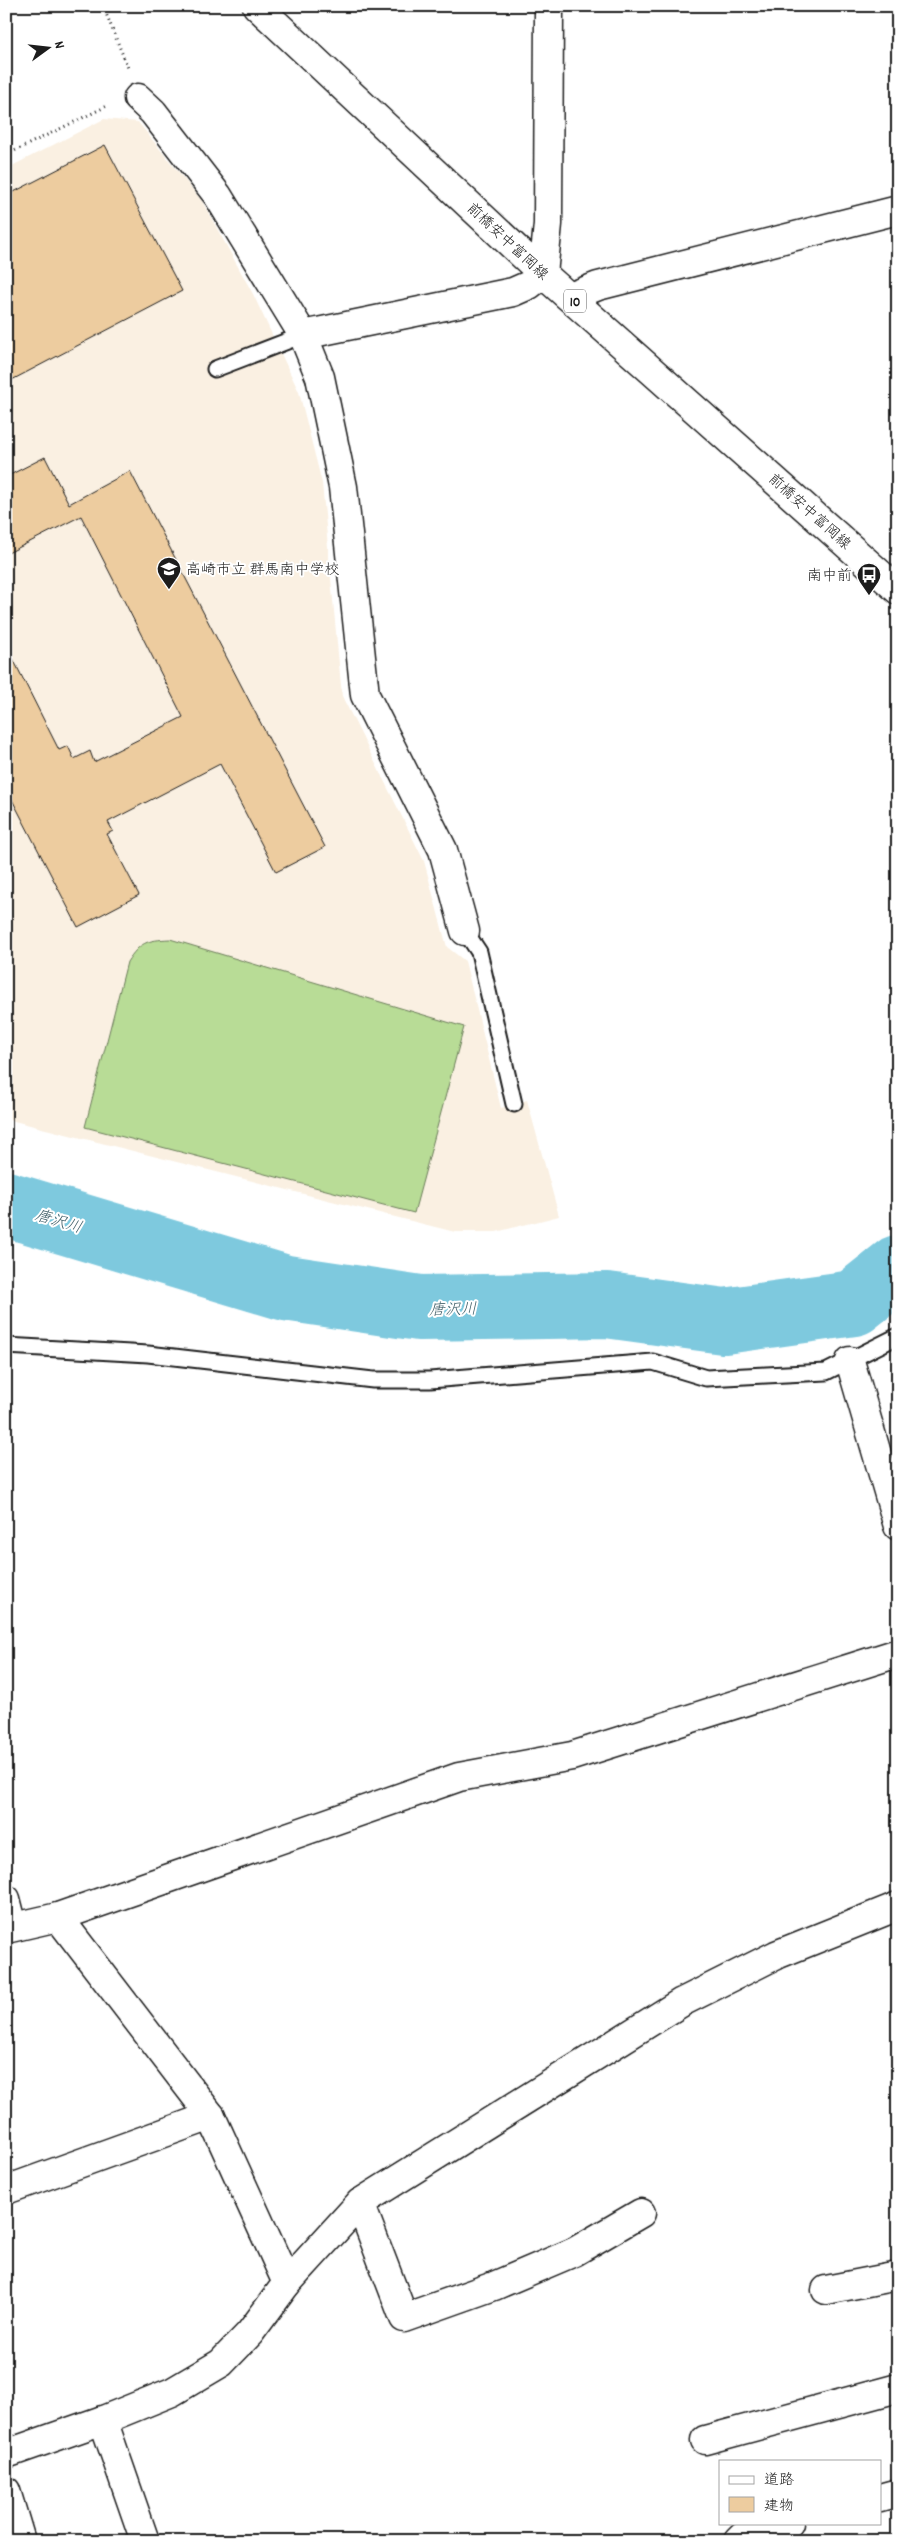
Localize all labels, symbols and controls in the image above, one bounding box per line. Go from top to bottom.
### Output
north arrow [22,22,72,72]
text: N [48,39,69,51]
street label: 前橋安中富岡線 [461,199,553,286]
road number: 10 [564,290,586,312]
street label: 前橋安中富岡線 [762,469,855,556]
school or university icon: 高崎市立 群馬南中学校 [156,556,182,590]
place label: 高崎市立 群馬南中学校 [186,560,339,582]
bus stop icon: 南中前 [856,562,882,596]
place label: 南中前 [807,566,852,588]
water label: 唐沢川 [32,1204,85,1240]
water label: 唐沢川 [429,1299,477,1322]
legend [719,2460,882,2524]
text: 道路 [764,2470,794,2492]
text: 建物 [764,2496,794,2518]

